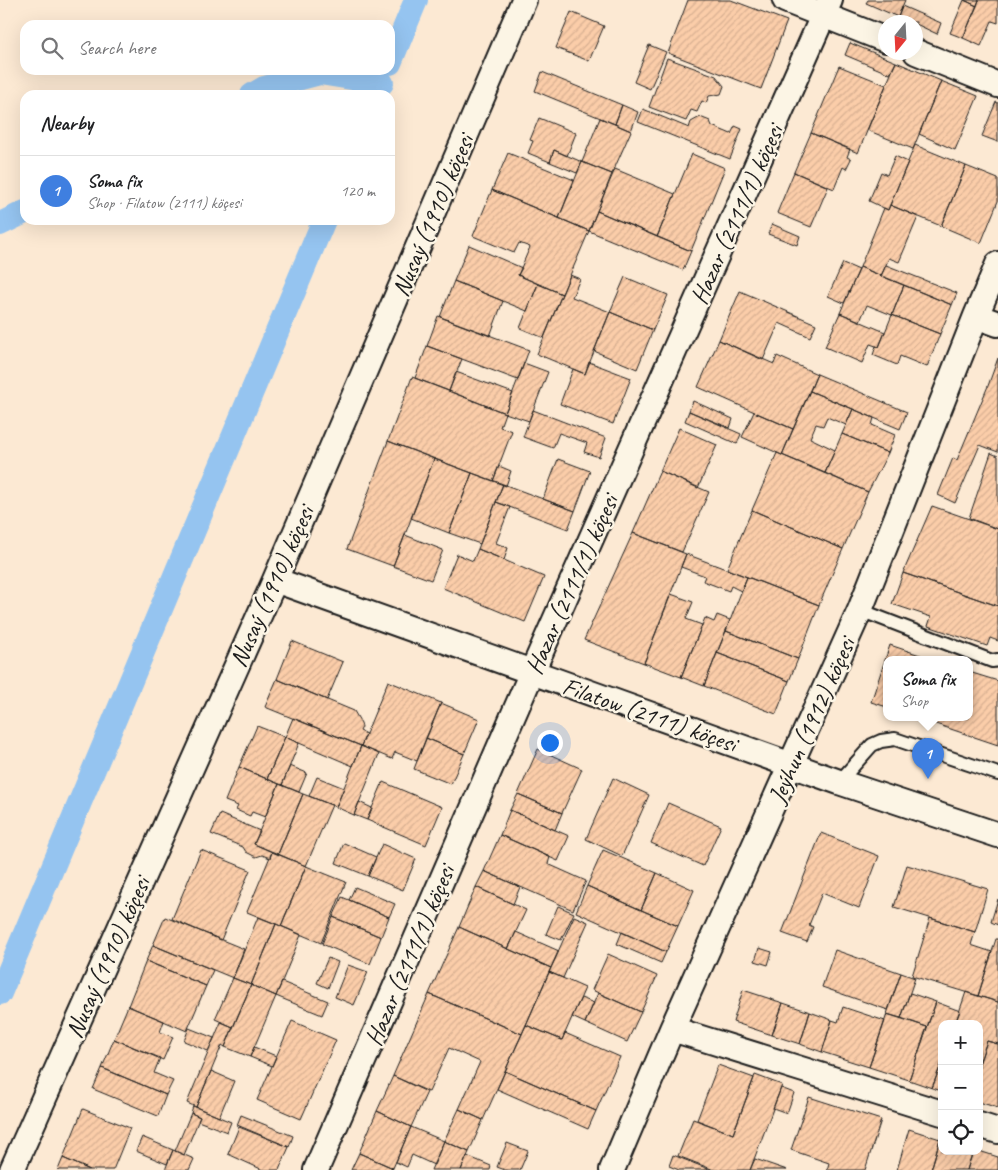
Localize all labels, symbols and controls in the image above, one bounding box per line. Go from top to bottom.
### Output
north arrow [878,15,923,60]
search box [20,20,395,75]
icon: search [38,34,66,62]
text: Search here [78,36,155,60]
text: Nearby [40,110,93,136]
street label: Hazar (2111/1) köçesi [683,117,792,309]
street label: Nusaý (1910) köçesi [384,126,483,301]
text: Soma fix [87,169,142,193]
text: 1 [52,181,60,201]
text: 120 m [341,181,375,201]
text: Shop · Filatow (2111) köçesi [87,193,242,213]
street label: Hazar (2111/1) köçesi [518,487,627,679]
street label: Nusaý (1910) köçesi [222,498,323,672]
street label: Jeýhun (1912) köçesi [761,630,864,809]
popup [883,656,973,721]
text: Soma fix [901,667,955,691]
street label: Filatow (2111) köçesi [558,670,744,761]
text: Shop [901,691,928,711]
your location [537,730,563,756]
pin: 1 [912,738,944,779]
street label: Hazar (2111/1) köçesi [357,857,464,1051]
street label: Nusaý (1910) köçesi [58,869,159,1043]
map controls [938,1020,983,1155]
button: + [938,1020,983,1065]
button: − [938,1065,983,1110]
button: locate [938,1110,983,1155]

